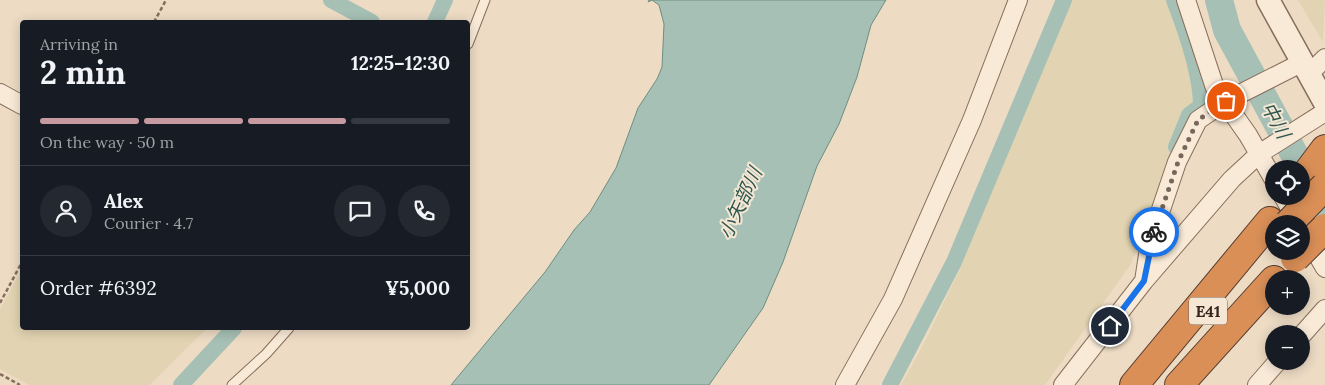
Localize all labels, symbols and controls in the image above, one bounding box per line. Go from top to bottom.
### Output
text: Arriving in [40,34,118,54]
text: 12:25–12:30 [351,51,450,75]
text: 2 min [40,52,126,93]
pin [1205,80,1247,122]
icon: bag [1212,87,1240,115]
water label: 中川 [1256,98,1297,144]
text: On the way · 50 m [40,132,174,152]
map controls [1265,160,1310,370]
button: locate [1265,160,1310,205]
water label: 小矢部川 [713,162,768,243]
button: person [40,185,92,237]
button: chat [334,185,386,237]
button: phone [398,185,450,237]
text: Alex [104,189,143,213]
courier [1129,207,1179,257]
text: Courier · 4.7 [104,213,193,233]
button: layers [1265,215,1310,260]
icon: bike [1140,218,1168,246]
button: + [1265,270,1310,315]
text: Order #6392 [40,276,157,300]
text: ¥5,000 [385,276,450,300]
road number: E41 [1189,298,1227,324]
pin [1089,305,1131,347]
icon: home [1096,312,1124,340]
button: − [1265,325,1310,370]

